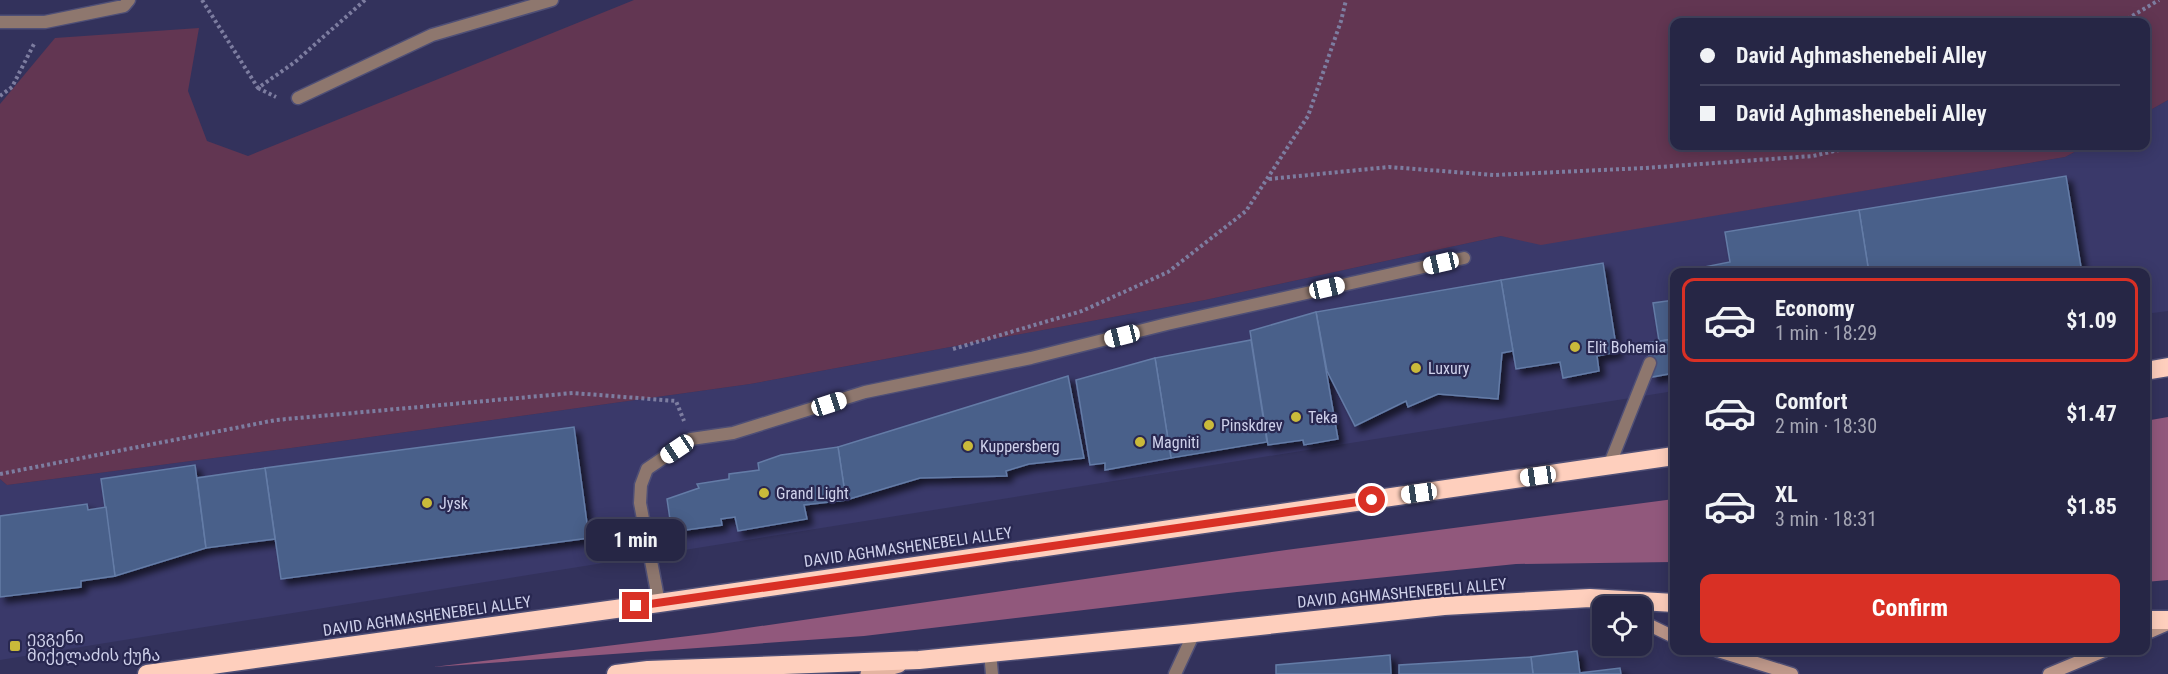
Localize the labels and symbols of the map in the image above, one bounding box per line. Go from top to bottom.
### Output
car [1421,250,1461,276]
car [1307,275,1347,301]
car [1102,323,1142,349]
place label: Elit Bohemia [1587,338,1666,357]
marker: Elit Bohemia [1568,340,1582,354]
place label: Luxury [1428,359,1470,378]
marker: Luxury [1409,361,1423,375]
car [809,390,849,418]
place label: Teka [1308,408,1338,427]
marker: Teka [1289,410,1303,424]
place label: Pinskdrev [1221,416,1283,435]
marker: Pinskdrev [1202,418,1216,432]
car [657,431,697,467]
place label: Magniti [1152,433,1199,452]
marker: Magniti [1133,435,1147,449]
place label: Kuppersberg [980,437,1060,456]
marker: Kuppersberg [961,439,975,453]
car [1519,465,1557,487]
car [1400,482,1438,504]
place label: Grand Light [776,484,849,503]
marker: Grand Light [757,486,771,500]
route start [1358,486,1385,513]
place label: Jysk [439,494,469,513]
marker: Jysk [420,496,434,510]
callout: 1 min [586,519,686,561]
street label: DAVID AGHMASHENEBELI ALLEY [803,523,1014,571]
street label: DAVID AGHMASHENEBELI ALLEY [1297,574,1508,612]
street label: DAVID AGHMASHENEBELI ALLEY [322,592,533,640]
route end [622,592,649,619]
place label: ევგენი მიქელაძის ქუჩა [27,628,160,666]
marker: ევგენი მიქელაძის ქუჩა [8,639,22,653]

